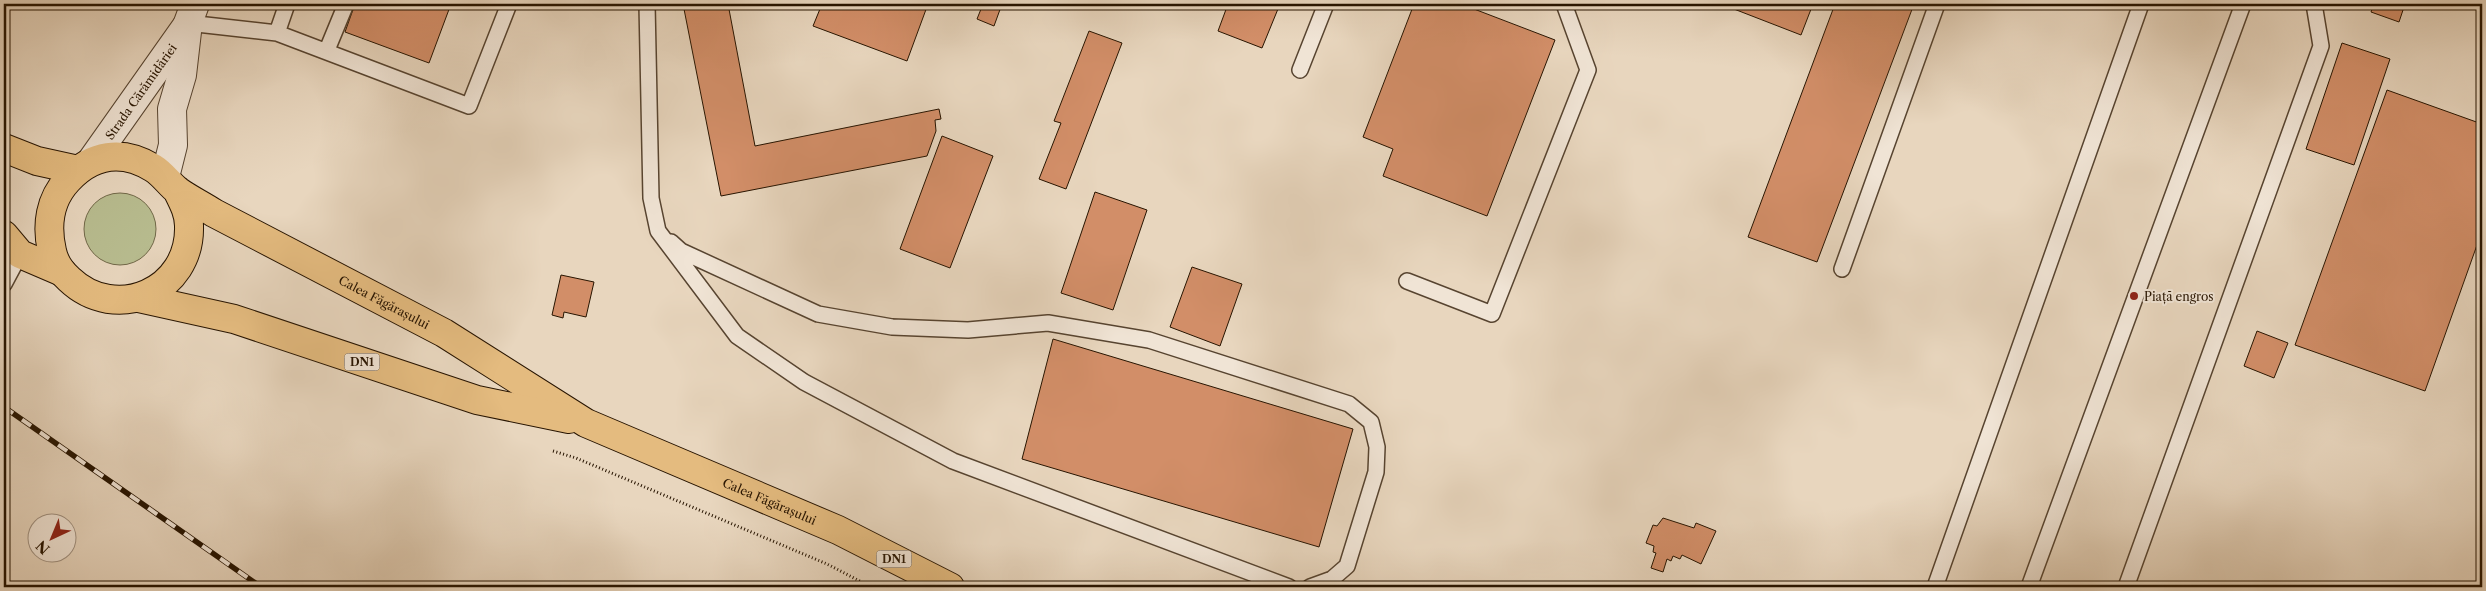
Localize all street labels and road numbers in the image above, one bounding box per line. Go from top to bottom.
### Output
street label: Strada Cărămidăriei [101,40,180,142]
street label: Calea Făgărașului [336,272,433,332]
road number: DN1 [344,354,380,371]
street label: Calea Făgărașului [721,474,819,528]
road number: DN1 [876,550,912,568]

